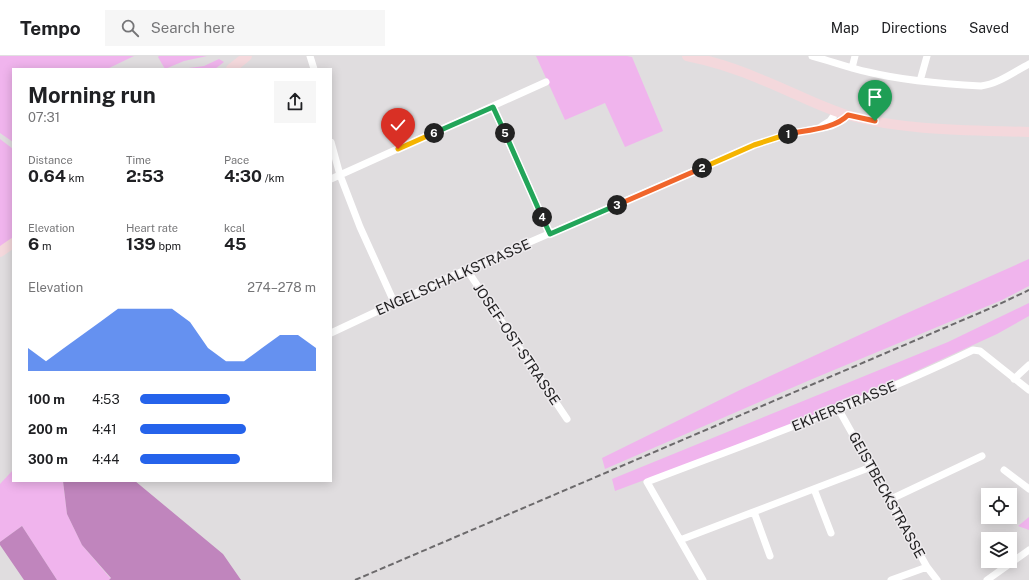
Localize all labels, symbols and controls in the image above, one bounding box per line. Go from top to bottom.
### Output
search box [105,10,385,46]
text: Tempo [20,17,81,39]
icon: search [119,17,141,39]
text: Search here [151,19,235,36]
text: Map [831,20,859,36]
text: Directions [881,20,947,36]
text: Saved [969,20,1009,36]
pin [858,80,892,121]
button: share [274,81,316,123]
text: Morning run [28,82,156,108]
icon: arrive [864,86,886,108]
pin [381,108,415,149]
text: 07:31 [28,110,60,125]
icon: check [387,114,409,136]
pin: 6 [424,123,444,143]
pin: 5 [495,123,515,143]
pin: 1 [778,124,798,144]
text: 6 [430,127,438,139]
text: 5 [501,127,509,139]
text: 1 [786,128,790,140]
text: Distance [28,154,73,166]
text: Time [126,154,151,166]
text: Pace [224,154,249,166]
pin: 2 [692,158,712,178]
text: 2 [699,162,706,174]
text: 0.64 [28,166,66,186]
text: 2:53 [126,166,164,186]
text: 4:30 [224,166,262,186]
text: km [66,172,84,184]
text: /km [262,172,284,184]
pin: 3 [607,195,627,215]
text: 3 [613,199,621,211]
pin: 4 [532,207,552,227]
text: 4 [538,211,546,223]
text: Elevation [28,222,75,234]
text: Heart rate [126,222,178,234]
text: kcal [224,222,245,234]
text: 6 [28,234,39,254]
text: 139 [126,234,156,254]
text: 45 [224,234,246,254]
street label: ENGELSCHALKSTRASSE [373,236,533,318]
text: m [39,240,51,252]
text: bpm [156,240,181,252]
text: Elevation [28,280,83,295]
text: 274–278 m [247,280,316,295]
street label: JOSEF-OST-STRASSE [470,280,564,408]
street label: EKHERSTRASSE [789,378,899,434]
text: 100 m [28,392,65,407]
text: 4:53 [92,392,120,407]
text: 200 m [28,422,68,437]
text: 4:41 [92,422,116,437]
street label: GEISTBECKSTRASSE [846,429,928,561]
text: 300 m [28,452,68,467]
text: 4:44 [92,452,119,467]
map controls [981,488,1017,568]
button: locate [981,488,1017,524]
button: layers [981,532,1017,568]

